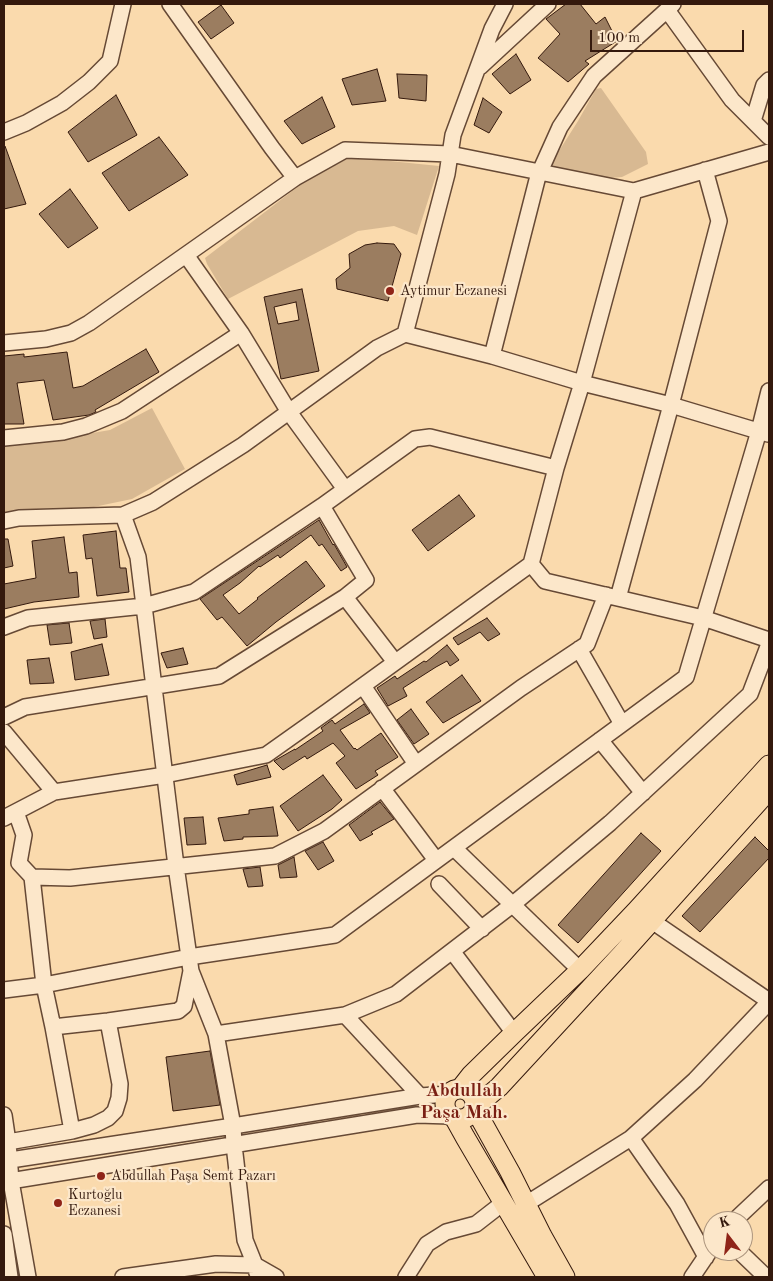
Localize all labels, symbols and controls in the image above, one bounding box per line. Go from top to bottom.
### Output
scale bar [593,20,747,52]
text: 100 m [598,31,640,46]
place label: Aytimur Eczanesi [400,283,507,299]
marker: Aytimur Eczanesi [384,285,396,297]
district label: Abdullah Paşa Mah. [420,1080,508,1124]
place label: Abdullah Paşa Semt Pazarı [111,1168,276,1184]
marker: Abdullah Paşa Semt Pazarı [95,1170,107,1182]
place label: Kurtoğlu Eczanesi [68,1187,122,1220]
marker: Kurtoğlu Eczanesi [52,1197,64,1209]
north arrow [703,1211,753,1261]
text: K [717,1214,731,1231]

